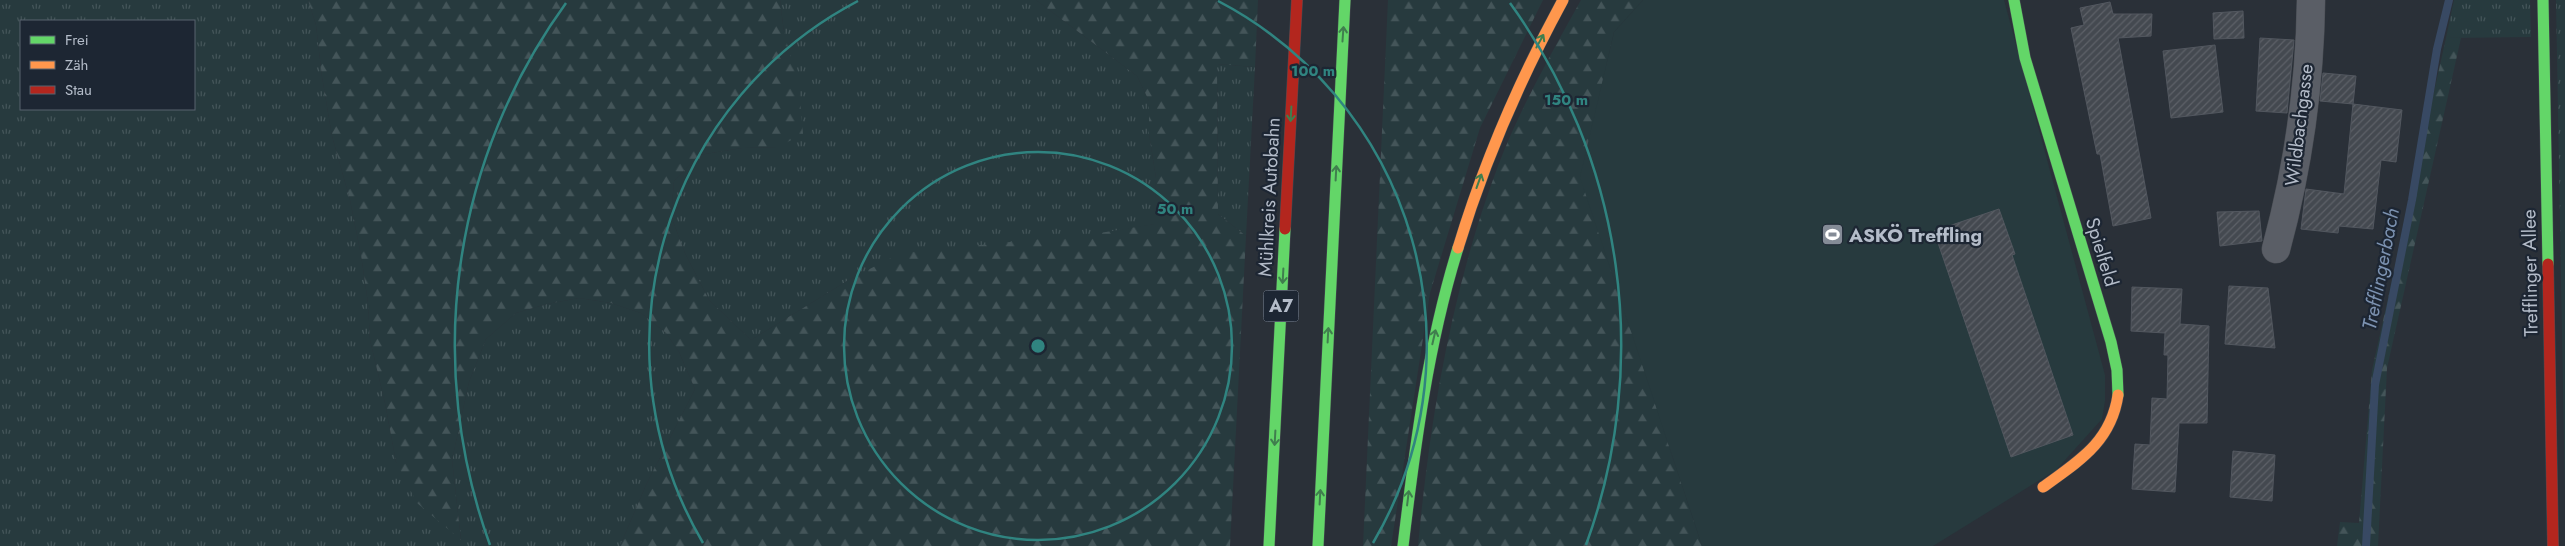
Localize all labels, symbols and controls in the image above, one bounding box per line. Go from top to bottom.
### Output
legend [20,20,195,110]
one-way arrow [1339,26,1348,42]
text: Frei [65,29,89,51]
one-way arrow [1536,34,1545,49]
text: Zäh [65,54,88,76]
text: 100 m [1291,60,1335,82]
street label: Wildbachgasse [2278,62,2320,188]
text: Stau [65,79,92,101]
text: 150 m [1544,89,1588,111]
one-way arrow [1286,106,1295,122]
street label: Mühlkreis Autobahn [1251,117,1287,277]
one-way arrow [1331,165,1341,181]
one-way arrow [1475,174,1484,189]
text: 50 m [1157,198,1193,220]
water label: Trefflingerbach [2355,205,2407,333]
street label: Trefflinger Allee [2515,209,2545,337]
street label: Spielfeld [2079,214,2125,290]
place label: ASKÖ Treffling [1848,222,1982,249]
sports icon: ASKÖ Treffling [1821,223,1845,247]
one-way arrow [1278,268,1287,284]
road number: A7 [1264,290,1298,322]
one-way arrow [1323,327,1333,344]
one-way arrow [1430,330,1439,346]
centre of rings [1029,337,1047,355]
one-way arrow [1270,430,1279,446]
one-way arrow [1316,490,1325,506]
one-way arrow [1403,490,1413,506]

